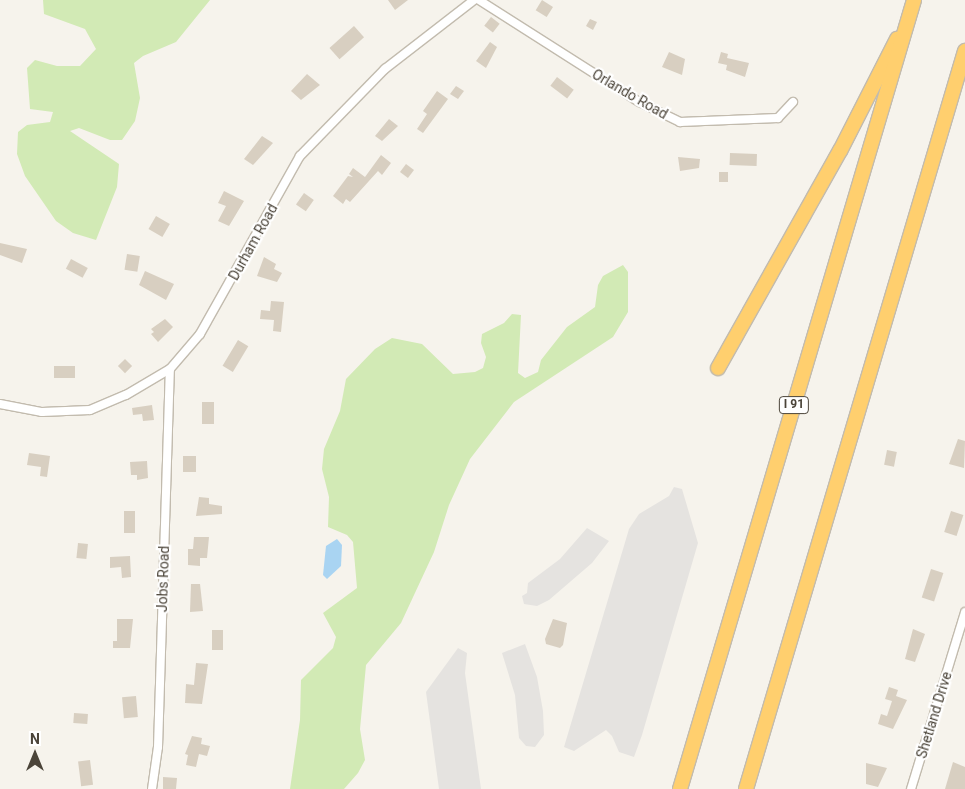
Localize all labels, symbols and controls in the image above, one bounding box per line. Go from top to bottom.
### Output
street label: Orlando Road [589,66,671,122]
street label: Durham Road [225,201,281,283]
road number: I 91 [778,396,810,414]
street label: Jobs Road [153,546,173,612]
street label: Shetland Drive [913,670,955,760]
north arrow [10,729,60,779]
text: N [30,731,40,747]

